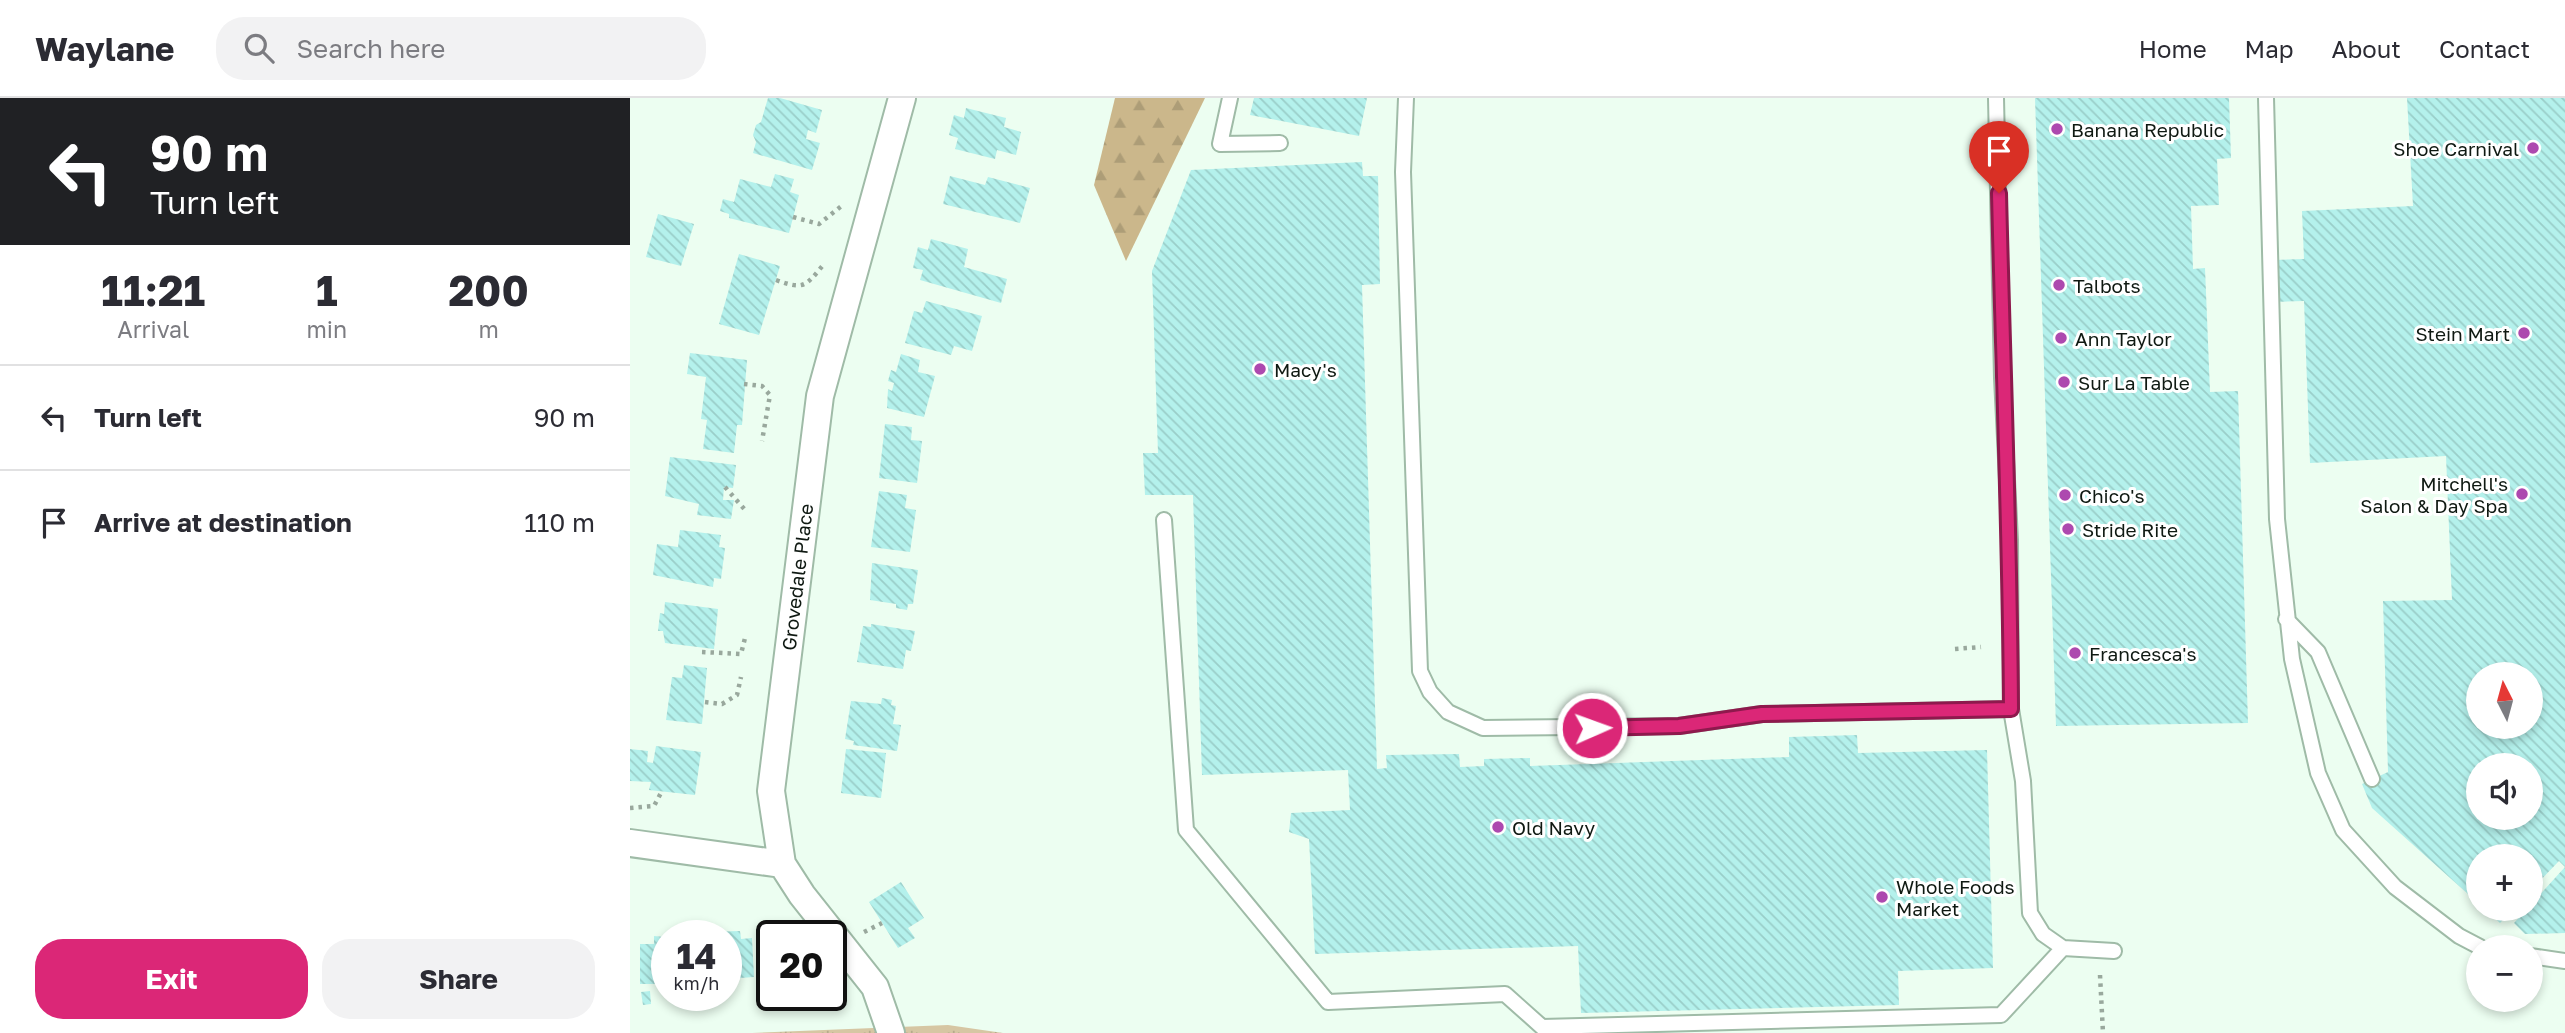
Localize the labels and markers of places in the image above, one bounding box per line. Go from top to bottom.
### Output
place label: Banana Republic [2071,118,2224,141]
pin [1969,121,2029,193]
marker: Banana Republic [2049,121,2065,137]
place label: Shoe Carnival [2393,137,2519,160]
marker: Shoe Carnival [2525,140,2541,156]
place label: Talbots [2073,274,2141,297]
marker: Talbots [2051,277,2067,293]
place label: Stein Mart [2416,322,2510,345]
marker: Stein Mart [2516,325,2532,341]
place label: Ann Taylor [2075,327,2172,350]
marker: Ann Taylor [2053,330,2069,346]
place label: Macy's [1274,358,1337,381]
marker: Macy's [1252,361,1268,377]
place label: Sur La Table [2078,371,2190,394]
marker: Sur La Table [2056,374,2072,390]
place label: Mitchell's Salon & Day Spa [2360,472,2508,517]
place label: Chico's [2079,484,2145,507]
marker: Mitchell's Salon & Day Spa [2514,486,2530,502]
marker: Chico's [2057,487,2073,503]
place label: Stride Rite [2082,518,2178,541]
marker: Stride Rite [2060,521,2076,537]
place label: Francesca's [2089,642,2197,665]
marker: Francesca's [2067,645,2083,661]
place label: Old Navy [1512,816,1595,839]
marker: Old Navy [1490,819,1506,835]
place label: Whole Foods Market [1896,875,2015,920]
marker: Whole Foods Market [1874,889,1890,905]

